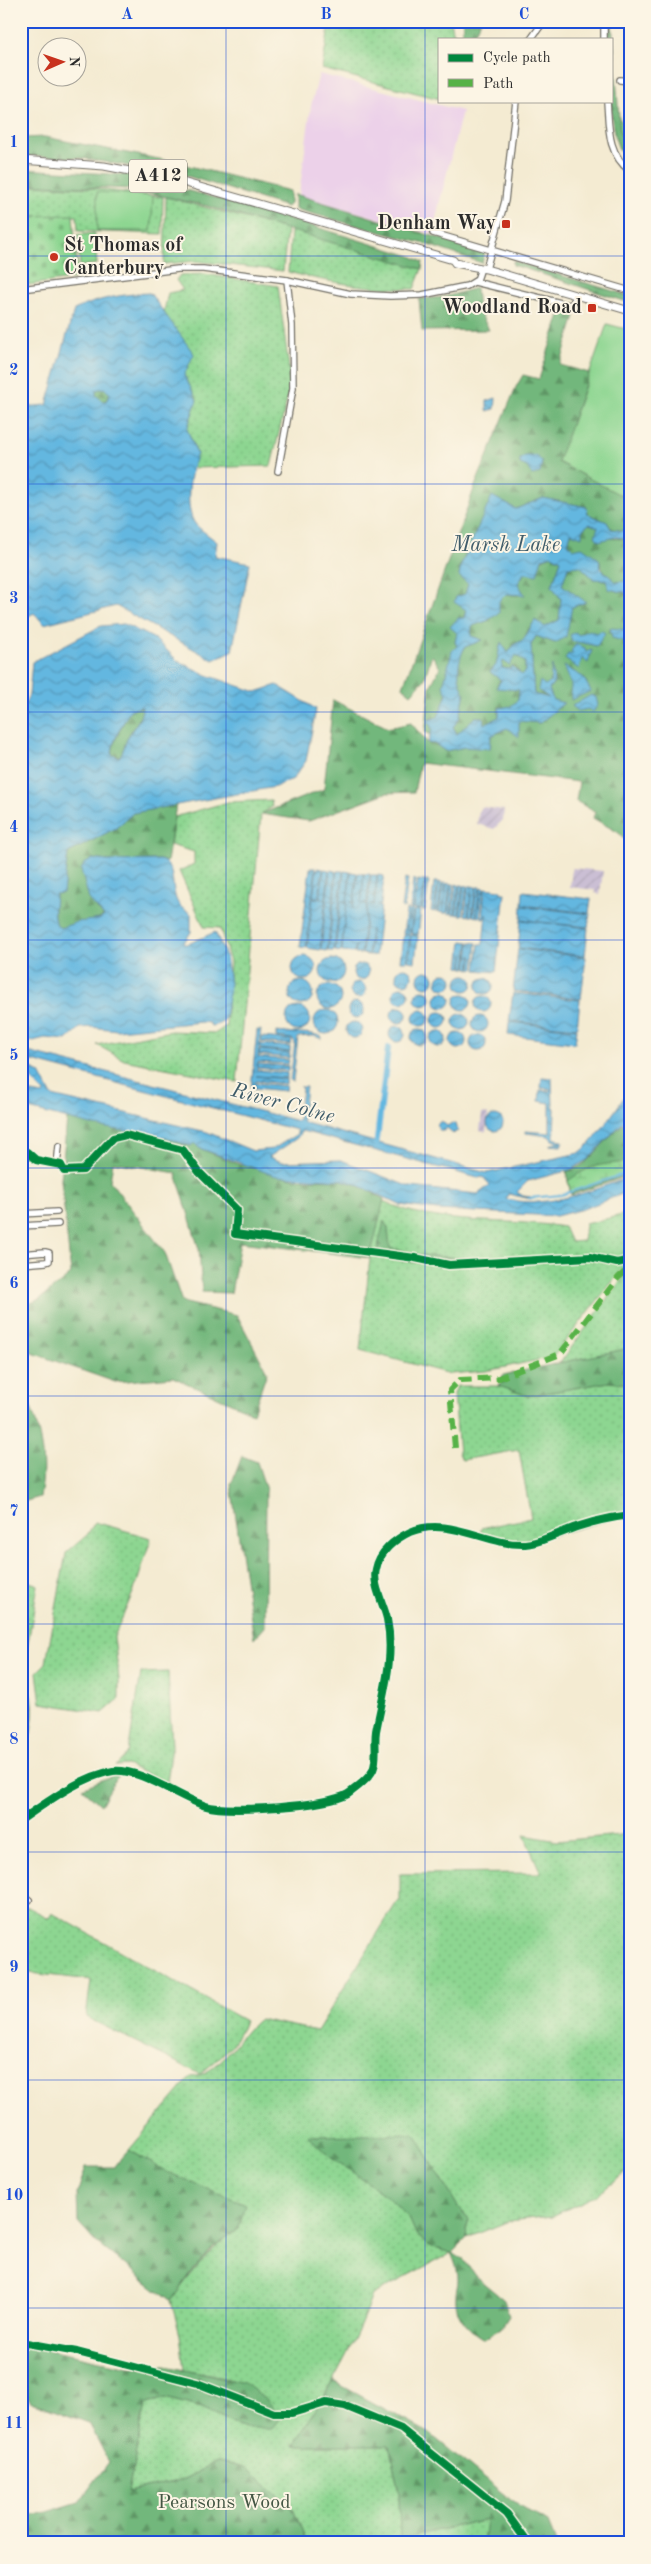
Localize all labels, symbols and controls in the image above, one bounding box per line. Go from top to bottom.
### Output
text: A [121,7,133,23]
text: B [320,7,332,23]
text: C [519,7,529,23]
north arrow [38,38,88,88]
legend [438,38,614,102]
text: Cycle path [483,51,551,66]
text: N [67,56,81,67]
text: Path [483,77,513,92]
text: 1 [9,135,19,151]
road number: A412 [129,160,187,192]
place label: Denham Way [377,214,496,234]
marker: Denham Way [500,218,512,230]
place label: St Thomas of Canterbury [64,236,184,279]
marker: St Thomas of Canterbury [48,251,60,263]
place label: Woodland Road [442,298,582,318]
marker: Woodland Road [586,302,598,314]
text: 2 [9,363,19,379]
water label: Marsh Lake [451,535,560,556]
text: 3 [9,591,19,607]
text: 4 [9,820,19,836]
text: 5 [9,1048,19,1064]
water label: River Colne [228,1080,337,1128]
text: 6 [9,1276,19,1292]
text: 7 [9,1504,19,1520]
text: 8 [9,1732,19,1748]
text: 9 [9,1960,19,1976]
text: 10 [5,2188,23,2204]
text: 11 [5,2416,23,2432]
park label: Pearsons Wood [157,2493,291,2513]

